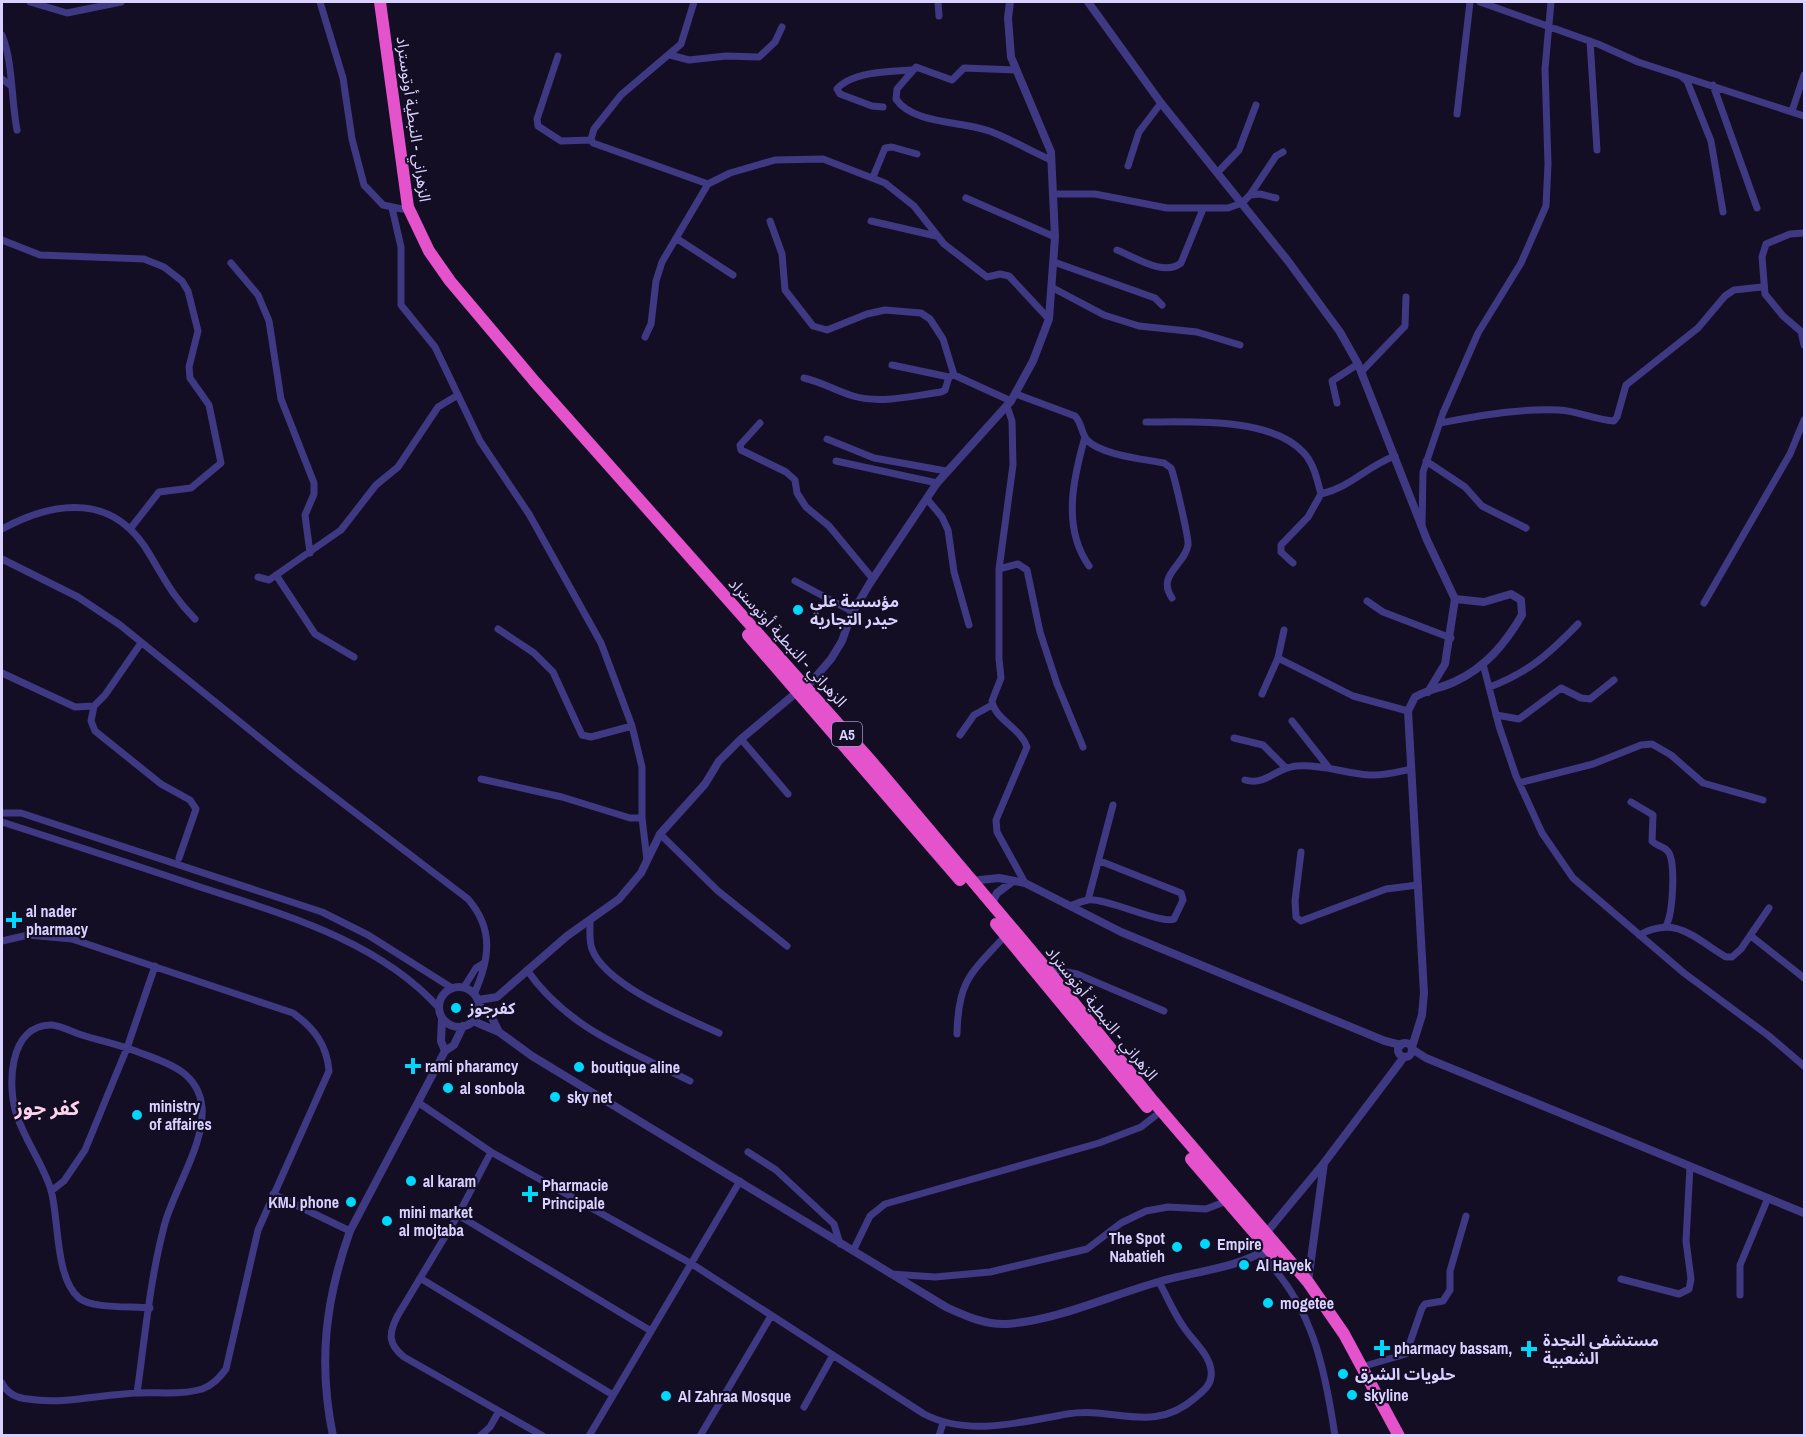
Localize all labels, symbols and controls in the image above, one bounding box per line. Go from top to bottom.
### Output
street label: الزهراني - النبطية أوتوستراد [390,35,437,204]
street label: الزهراني - النبطية أوتوستراد [723,573,852,713]
place label: مؤسسة علي حيدر التجاريه [810,590,899,630]
marker: مؤسسة علي حيدر التجاريه [791,603,805,617]
road number: A5 [832,722,862,746]
place label: al nader pharmacy [26,900,89,940]
marker: al nader pharmacy [7,913,21,927]
street label: الزهراني - النبطية أوتوستراد [1040,941,1163,1086]
place label: كفرجوز [467,997,516,1019]
marker: كفرجوز [449,1001,463,1015]
place label: rami pharamcy [425,1055,519,1077]
place label: boutique aline [591,1056,680,1078]
marker: rami pharamcy [406,1059,420,1073]
marker: boutique aline [572,1060,586,1074]
place label: al sonbola [460,1077,526,1099]
marker: al sonbola [441,1081,455,1095]
place label: sky net [567,1086,613,1108]
marker: sky net [548,1090,562,1104]
district label: كفر جوز [14,1094,80,1121]
place label: ministry of affaires [149,1095,212,1135]
marker: ministry of affaires [130,1108,144,1122]
place label: al karam [423,1170,476,1192]
marker: al karam [404,1174,418,1188]
place label: Pharmacie Principale [542,1174,608,1214]
marker: Pharmacie Principale [523,1187,537,1201]
place label: KMJ phone [268,1191,339,1213]
marker: KMJ phone [344,1195,358,1209]
place label: mini market al mojtaba [399,1201,473,1241]
marker: mini market al mojtaba [380,1214,394,1228]
place label: The Spot Nabatieh [1109,1227,1166,1267]
place label: Empire [1217,1233,1261,1255]
marker: Empire [1198,1237,1212,1251]
marker: The Spot Nabatieh [1170,1240,1184,1254]
place label: Al Hayek [1256,1254,1312,1276]
marker: Al Hayek [1237,1258,1251,1272]
place label: mogetee [1280,1292,1334,1314]
marker: mogetee [1261,1296,1275,1310]
place label: مستشفى النجدة الشعبية [1543,1329,1659,1369]
place label: pharmacy bassam, [1394,1337,1512,1359]
marker: مستشفى النجدة الشعبية [1520,1340,1538,1358]
marker: pharmacy bassam, [1375,1341,1389,1355]
place label: حلويات الشرق [1355,1363,1455,1385]
marker: حلويات الشرق [1336,1367,1350,1381]
place label: skyline [1364,1384,1409,1406]
place label: Al Zahraa Mosque [678,1385,791,1407]
marker: skyline [1345,1388,1359,1402]
marker: Al Zahraa Mosque [659,1389,673,1403]

